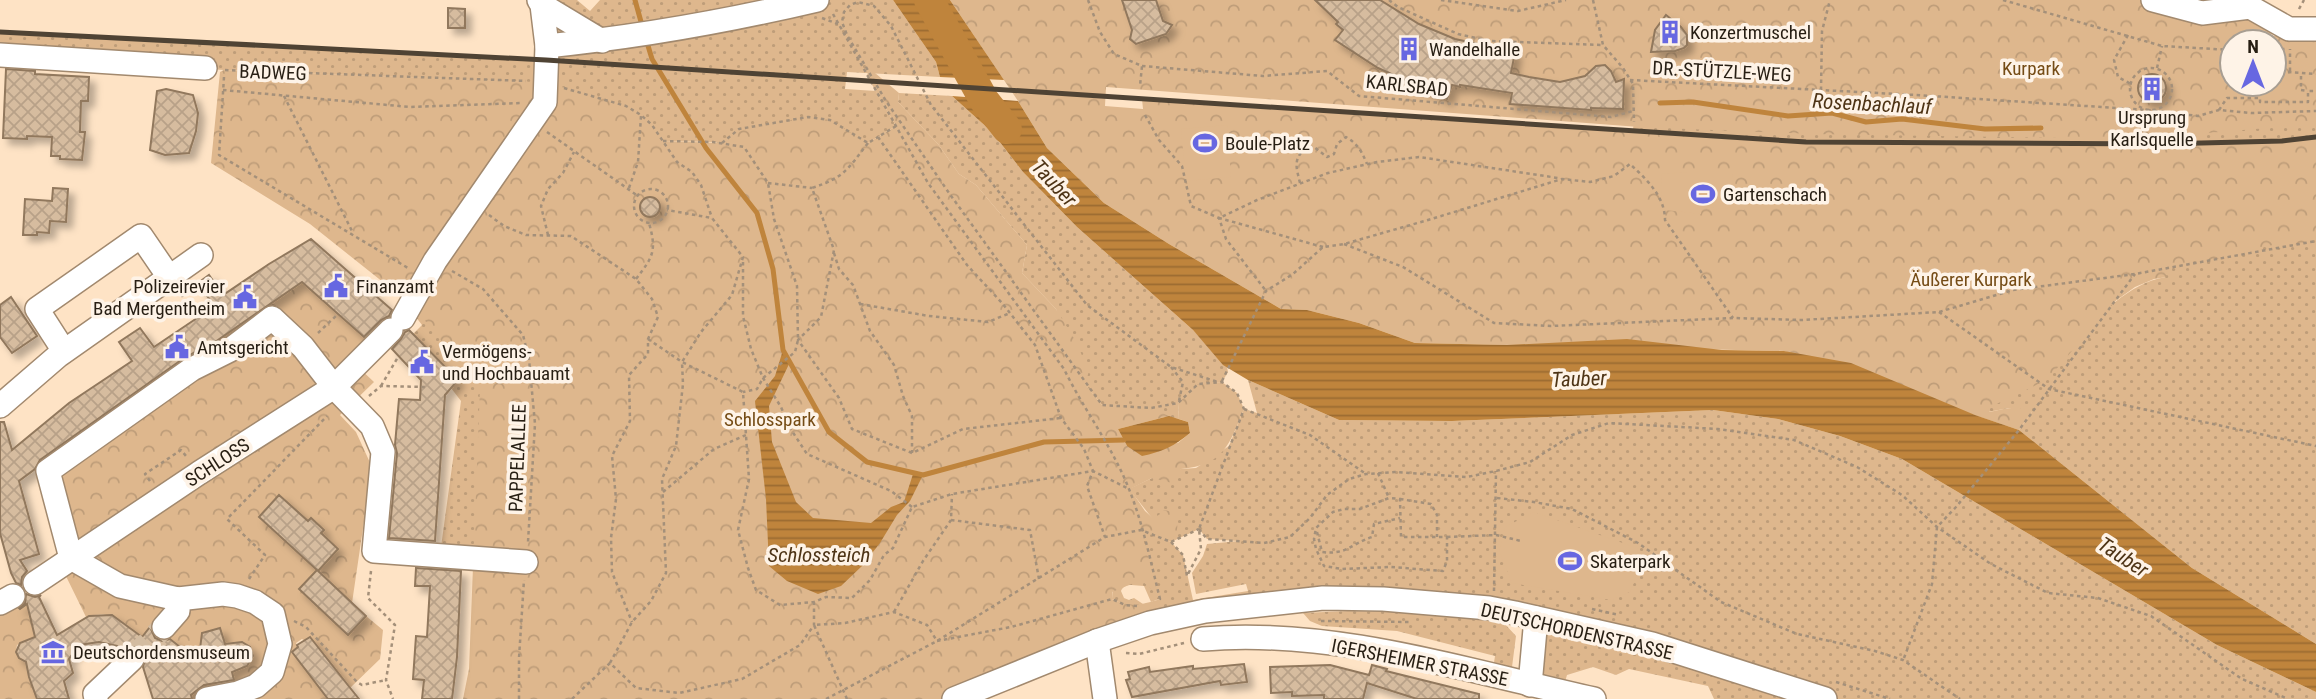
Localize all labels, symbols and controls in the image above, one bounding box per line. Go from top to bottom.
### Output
building icon: Konzertmuschel [1656,18,1684,46]
place label: Konzertmuschel [1690,21,1811,44]
north arrow [2218,28,2288,98]
building icon: Wandelhalle [1395,35,1423,63]
text: N [2247,35,2259,58]
place label: Wandelhalle [1429,38,1520,61]
street label: DR.-STÜTZLE-WEG [1652,56,1792,87]
park label: Kurpark [2002,57,2060,80]
street label: BADWEG [239,60,307,85]
street label: KARLSBAD [1365,70,1449,101]
building icon: Ursprung Karlsquelle [2138,75,2166,103]
water label: Rosenbachlauf [1812,89,1934,119]
place label: Ursprung Karlsquelle [2110,106,2194,151]
sports icon: Boule-Platz [1191,129,1219,157]
place label: Boule-Platz [1225,132,1310,155]
water label: Tauber [1027,155,1082,212]
sports icon: Gartenschach [1689,180,1717,208]
place label: Gartenschach [1723,183,1827,206]
park label: Äußerer Kurpark [1910,268,2032,291]
public building icon: Finanzamt [322,272,350,300]
place label: Polizeirevier Bad Mergentheim [93,275,225,320]
place label: Finanzamt [356,275,434,298]
public building icon: Polizeirevier Bad Mergentheim [231,283,259,311]
public building icon: Amtsgericht [163,333,191,361]
place label: Amtsgericht [197,336,289,359]
place label: Vermögens- und Hochbauamt [442,340,570,385]
public building icon: Vermögens- und Hochbauamt [408,348,436,376]
water label: Tauber [1551,366,1608,392]
street label: PAPPELALLEE [504,404,531,512]
park label: Schlosspark [724,408,816,431]
street label: SCHLOSS [181,433,254,492]
water label: Tauber [2093,532,2153,582]
water label: Schlossteich [768,543,870,567]
sports icon: Skaterpark [1556,547,1584,575]
place label: Skaterpark [1590,550,1671,573]
street label: DEUTSCHORDENSTRASSE [1479,598,1675,665]
street label: IGERSHEIMER STRASSE [1330,634,1510,691]
museum icon: Deutschordensmuseum [39,638,67,666]
place label: Deutschordensmuseum [73,641,250,664]

